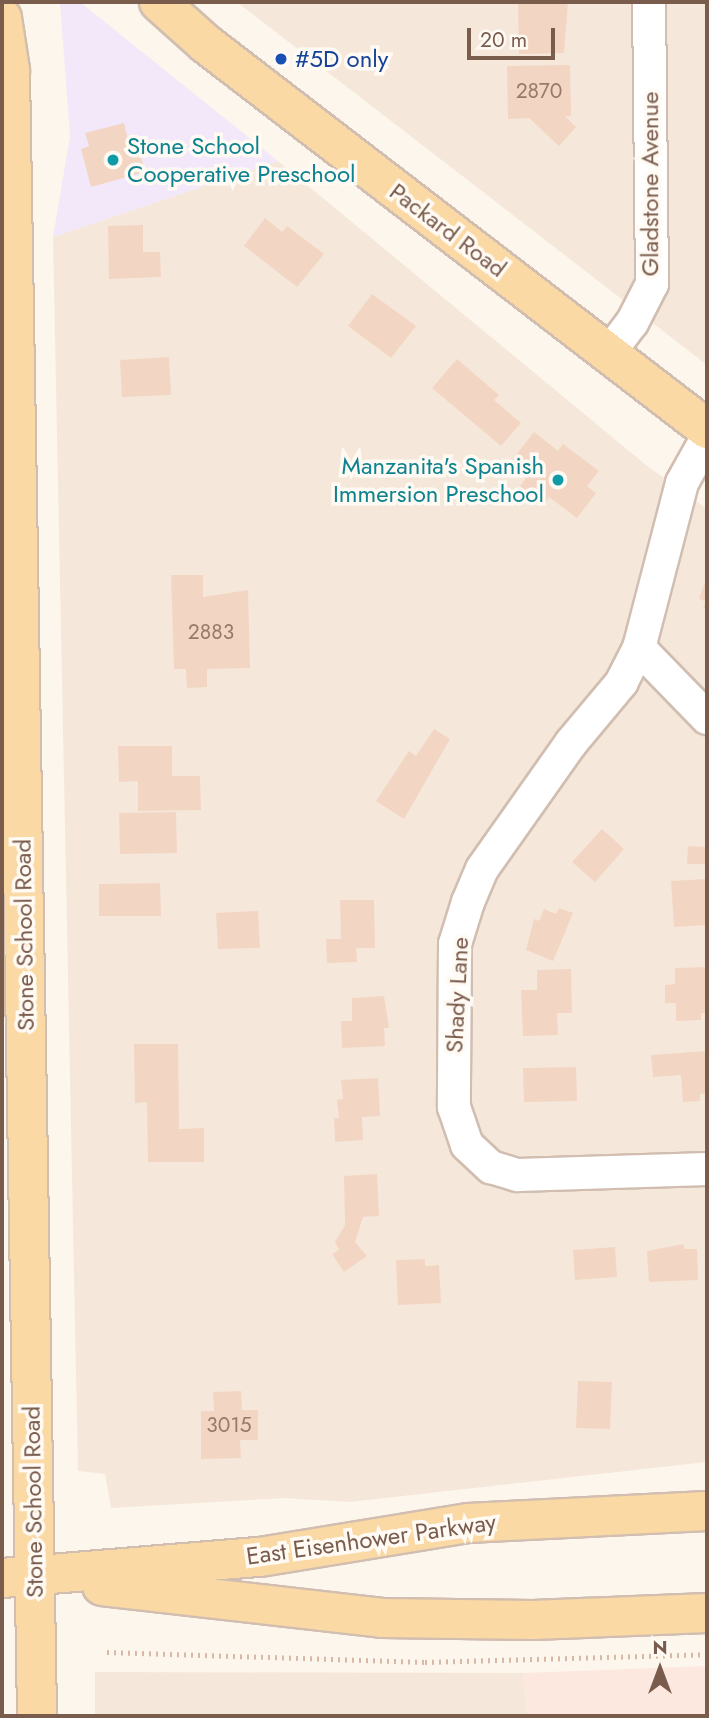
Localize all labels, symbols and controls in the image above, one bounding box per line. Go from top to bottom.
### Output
scale bar [471,14,558,58]
text: 20 m [480,25,527,55]
place label: #5D only [295,45,388,73]
marker: #5D only [273,51,289,67]
house number: 2870 [516,78,562,104]
street label: Gladstone Avenue [636,92,664,276]
place label: Stone School Cooperative Preschool [127,132,356,188]
marker: Stone School Cooperative Preschool [105,152,121,168]
street label: Packard Road [384,177,512,283]
place label: Manzanita's Spanish Immersion Preschool [333,452,544,508]
marker: Manzanita's Spanish Immersion Preschool [550,472,566,488]
house number: 2883 [188,619,234,645]
street label: Stone School Road [8,839,40,1031]
street label: Shady Lane [440,936,474,1054]
street label: Stone School Road [17,1406,49,1598]
house number: 3015 [206,1412,252,1438]
street label: East Eisenhower Parkway [244,1507,498,1571]
north arrow [625,1634,695,1704]
text: N [652,1634,668,1661]

